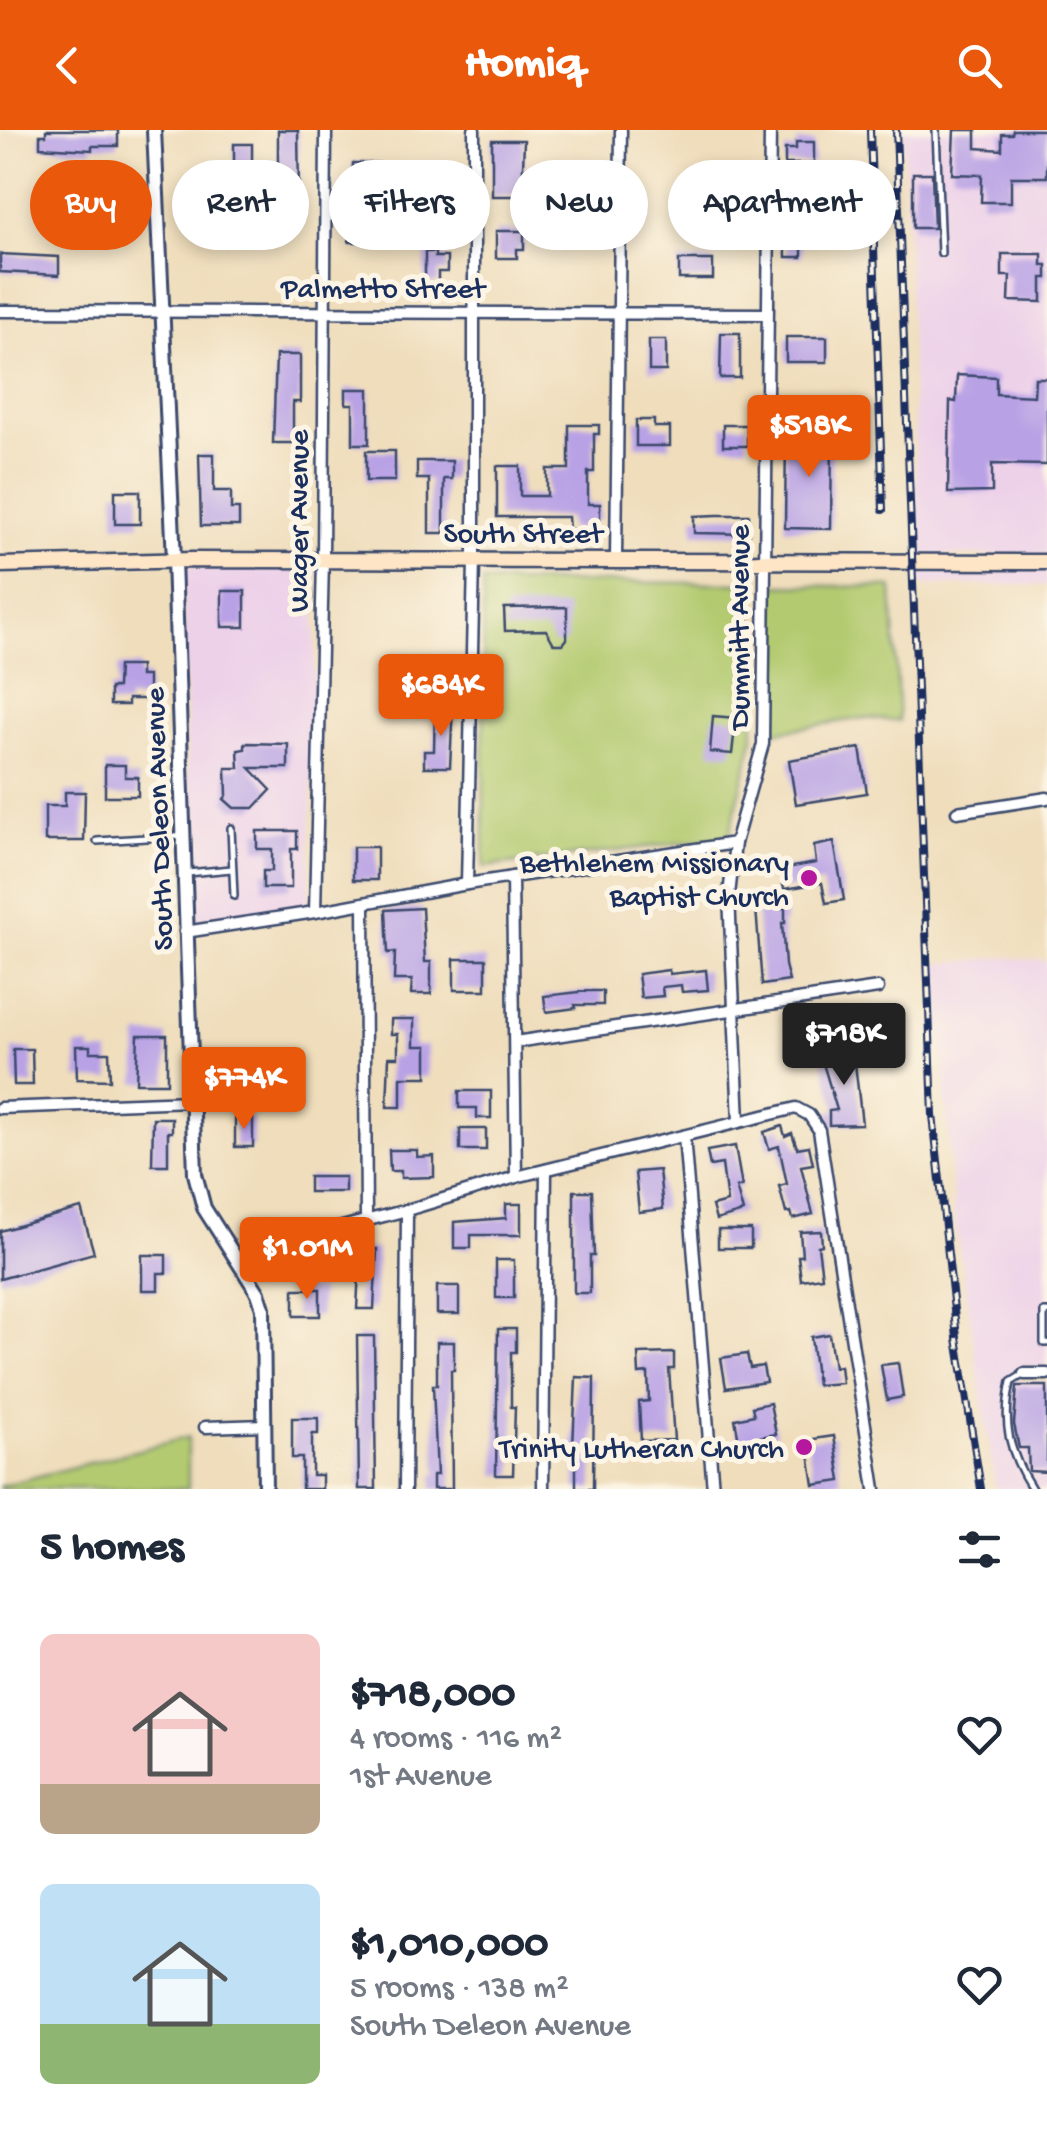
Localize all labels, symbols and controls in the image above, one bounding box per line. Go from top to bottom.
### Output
icon: back [40,38,95,93]
icon: search [952,38,1007,93]
text: Homiq [465,39,582,92]
chip: Buy [30,160,152,250]
chip: Rent [172,160,309,250]
chip: Filters [329,160,490,250]
chip: New [510,160,648,250]
chip: Apartment [668,160,896,250]
street label: Palmetto Street [280,274,488,309]
pin: $518K [739,395,879,480]
text: $518K [769,408,849,446]
street label: Wager Avenue [284,429,319,612]
street label: South Street [443,519,605,554]
street label: Dummitt Avenue [725,524,760,731]
pin: $684K [371,654,511,739]
text: $684K [401,667,481,705]
street label: South Deleon Avenue [139,686,184,951]
place label: Bethlehem Missionary Baptist Church [519,848,789,917]
marker: Bethlehem Missionary Baptist Church [798,867,820,889]
pin: $718K [774,1003,914,1088]
text: $718K [804,1016,884,1054]
pin: $774K [174,1047,314,1132]
text: $774K [204,1060,284,1098]
pin: $1.01M [226,1217,388,1302]
text: $1.01M [262,1230,352,1268]
place label: Trinity Lutheran Church [498,1434,784,1469]
marker: Trinity Lutheran Church [793,1436,815,1458]
icon: filters [952,1522,1007,1577]
text: 5 homes [40,1525,183,1574]
text: $718,000 [350,1672,515,1721]
icon: home [120,1674,240,1794]
icon: heart [952,1707,1007,1762]
text: 4 rooms · 116 m² [350,1721,562,1759]
text: 1st Avenue [350,1759,492,1797]
text: $1,010,000 [350,1922,548,1971]
icon: home [120,1924,240,2044]
icon: heart [952,1957,1007,2012]
text: 5 rooms · 138 m² [350,1971,569,2009]
text: South Deleon Avenue [350,2009,631,2047]

